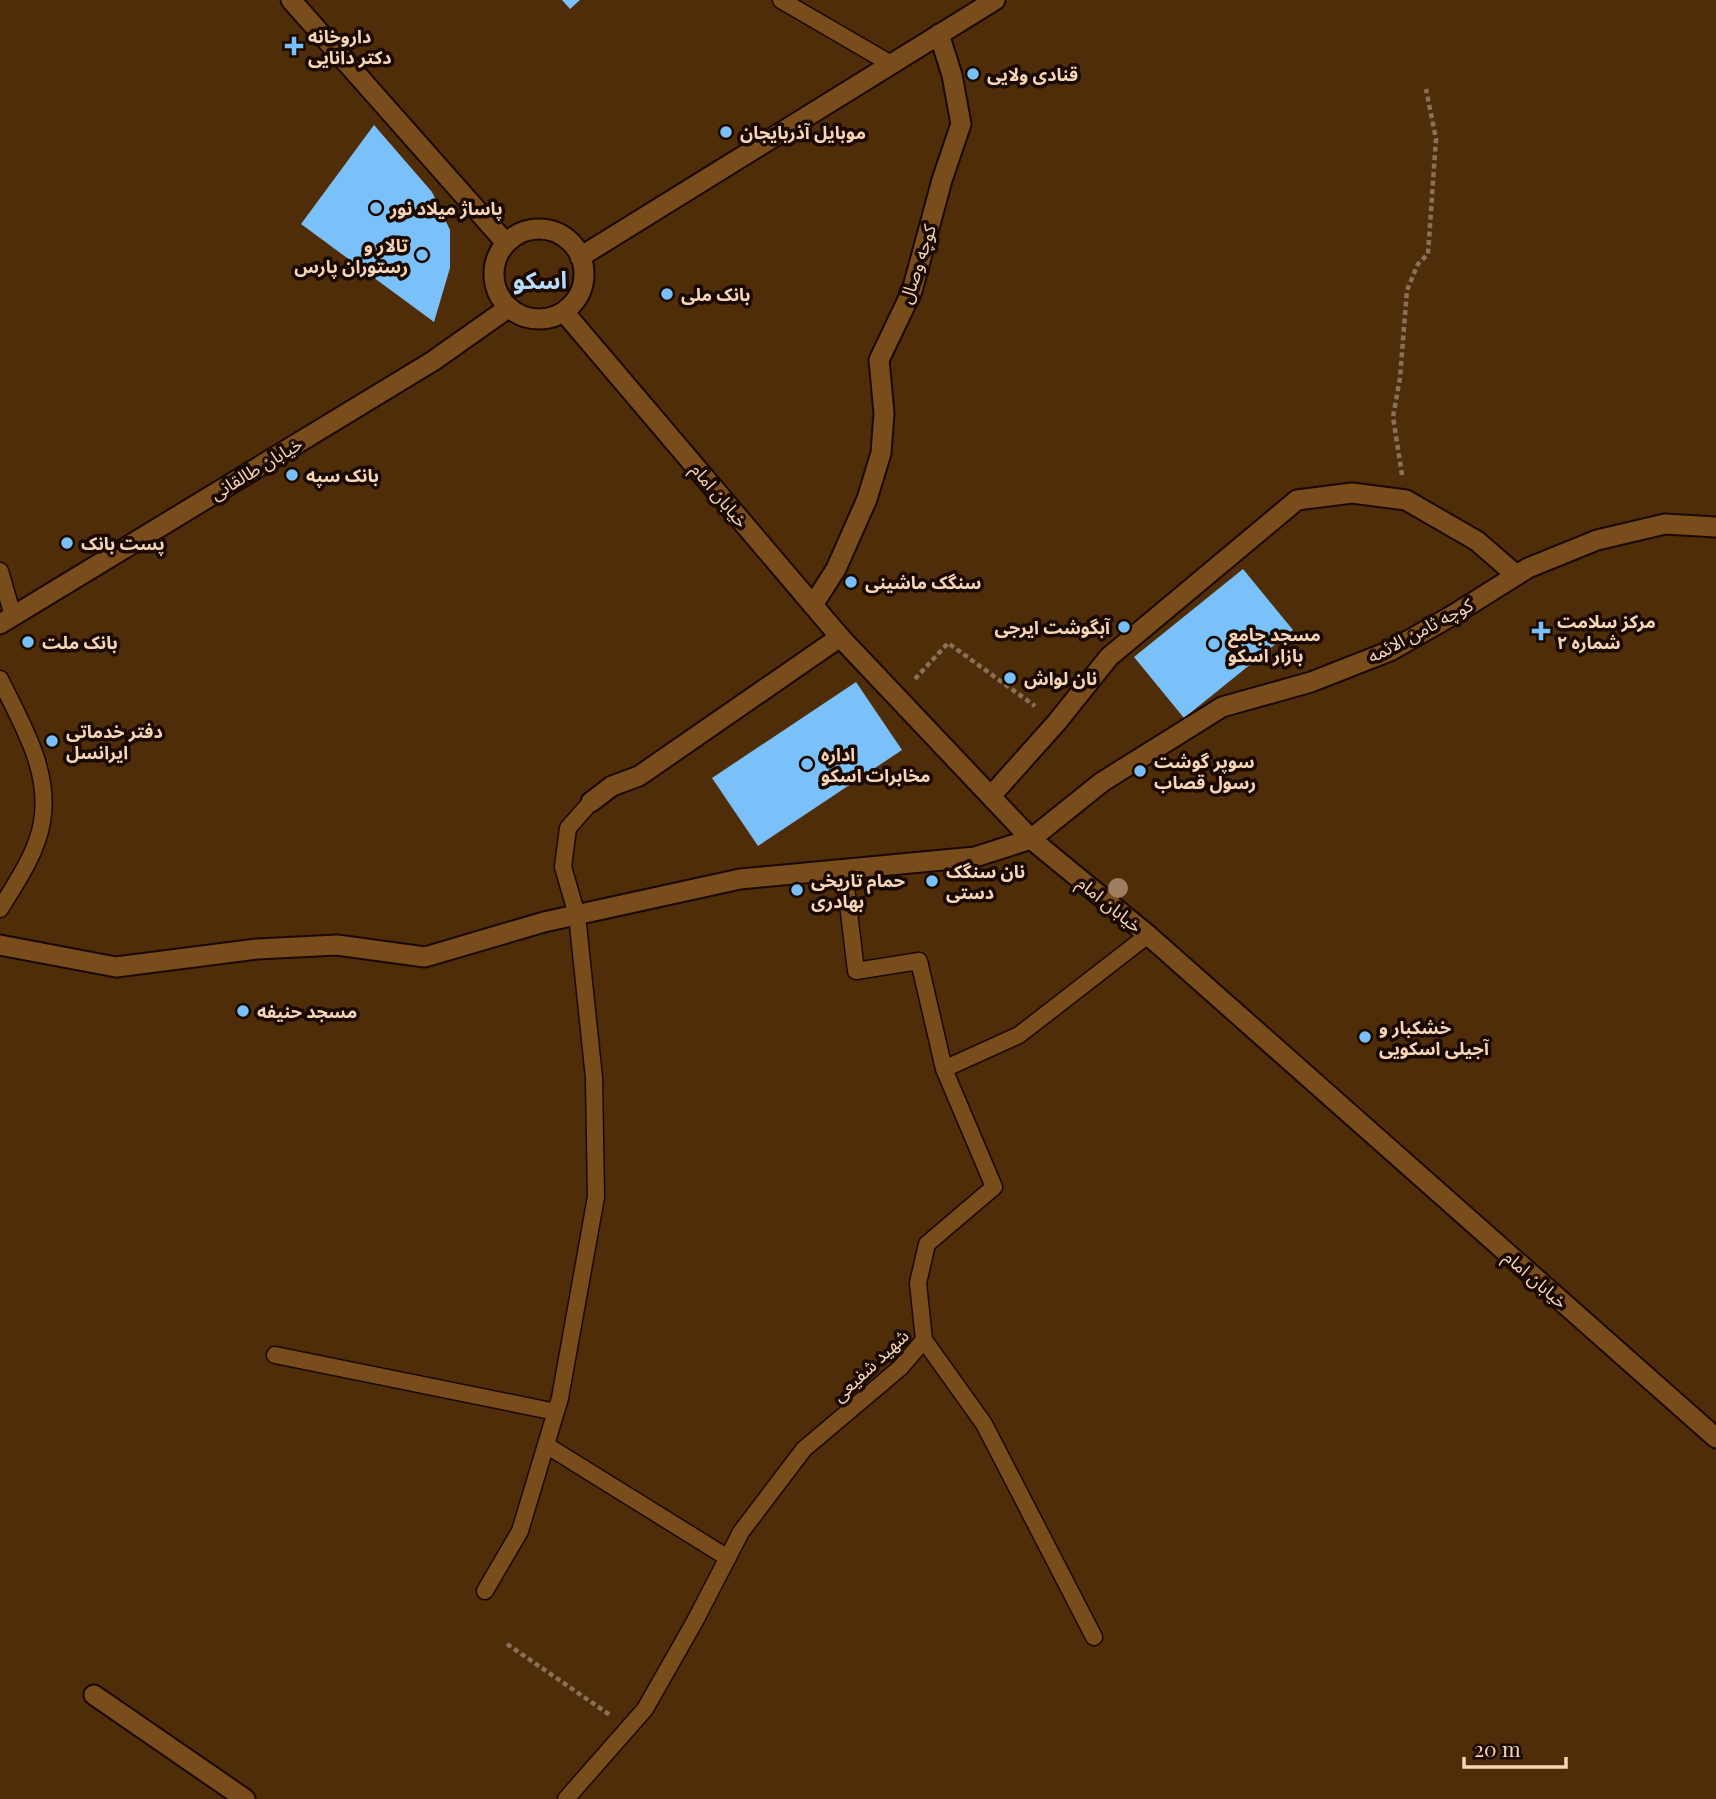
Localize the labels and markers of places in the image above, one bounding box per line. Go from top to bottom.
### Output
place label: داروخانه دکتر دانایی [308,24,392,69]
marker: داروخانه دکتر دانایی [286,38,302,54]
place label: قنادی ولایی [987,62,1078,86]
marker: قنادی ولایی [965,66,981,82]
place label: موبایل آذربایجان [740,120,866,144]
marker: موبایل آذربایجان [718,124,734,140]
place label: پاساژ میلاد نور [389,196,503,221]
marker: پاساژ میلاد نور [368,200,384,216]
place label: تالار و رستوران پارس [294,233,409,279]
marker: تالار و رستوران پارس [414,247,430,263]
place label: بانک ملی [681,282,751,306]
marker: بانک ملی [659,286,675,302]
place label: بانک سپه [306,463,379,488]
marker: بانک سپه [284,467,300,483]
place label: پست بانک [81,531,165,556]
marker: پست بانک [59,535,75,551]
place label: سنگک ماشینی [865,570,981,594]
marker: سنگک ماشینی [843,574,859,590]
place label: مرکز سلامت شماره ۲ [1557,609,1656,654]
place label: آبگوشت ایرجی [995,615,1111,639]
marker: آبگوشت ایرجی [1116,619,1132,635]
marker: مرکز سلامت شماره ۲ [1531,621,1551,641]
place label: مسجد جامع بازار اسکو [1228,622,1321,667]
place label: بانک ملت [42,630,118,654]
marker: بانک ملت [20,634,36,650]
marker: مسجد جامع بازار اسکو [1206,636,1222,652]
place label: نان لواش [1024,666,1097,690]
marker: نان لواش [1002,670,1018,686]
place label: دفتر خدماتی ایرانسل [66,719,163,764]
marker: دفتر خدماتی ایرانسل [44,733,60,749]
place label: اداره مخابرات اسکو [821,742,930,787]
place label: سوپر گوشت رسول قصاب [1154,749,1256,794]
marker: اداره مخابرات اسکو [799,756,815,772]
marker: سوپر گوشت رسول قصاب [1132,763,1148,779]
place label: نان سنگک دستی [946,859,1025,904]
place label: حمام تاریخی بهادری [811,868,905,913]
marker: نان سنگک دستی [924,873,940,889]
marker: حمام تاریخی بهادری [789,882,805,898]
place label: مسجد حنیفه [257,999,357,1023]
marker: مسجد حنیفه [235,1003,251,1019]
place label: خشکبار و آجیلی اسکویی [1379,1015,1490,1060]
marker: خشکبار و آجیلی اسکویی [1357,1029,1373,1045]

